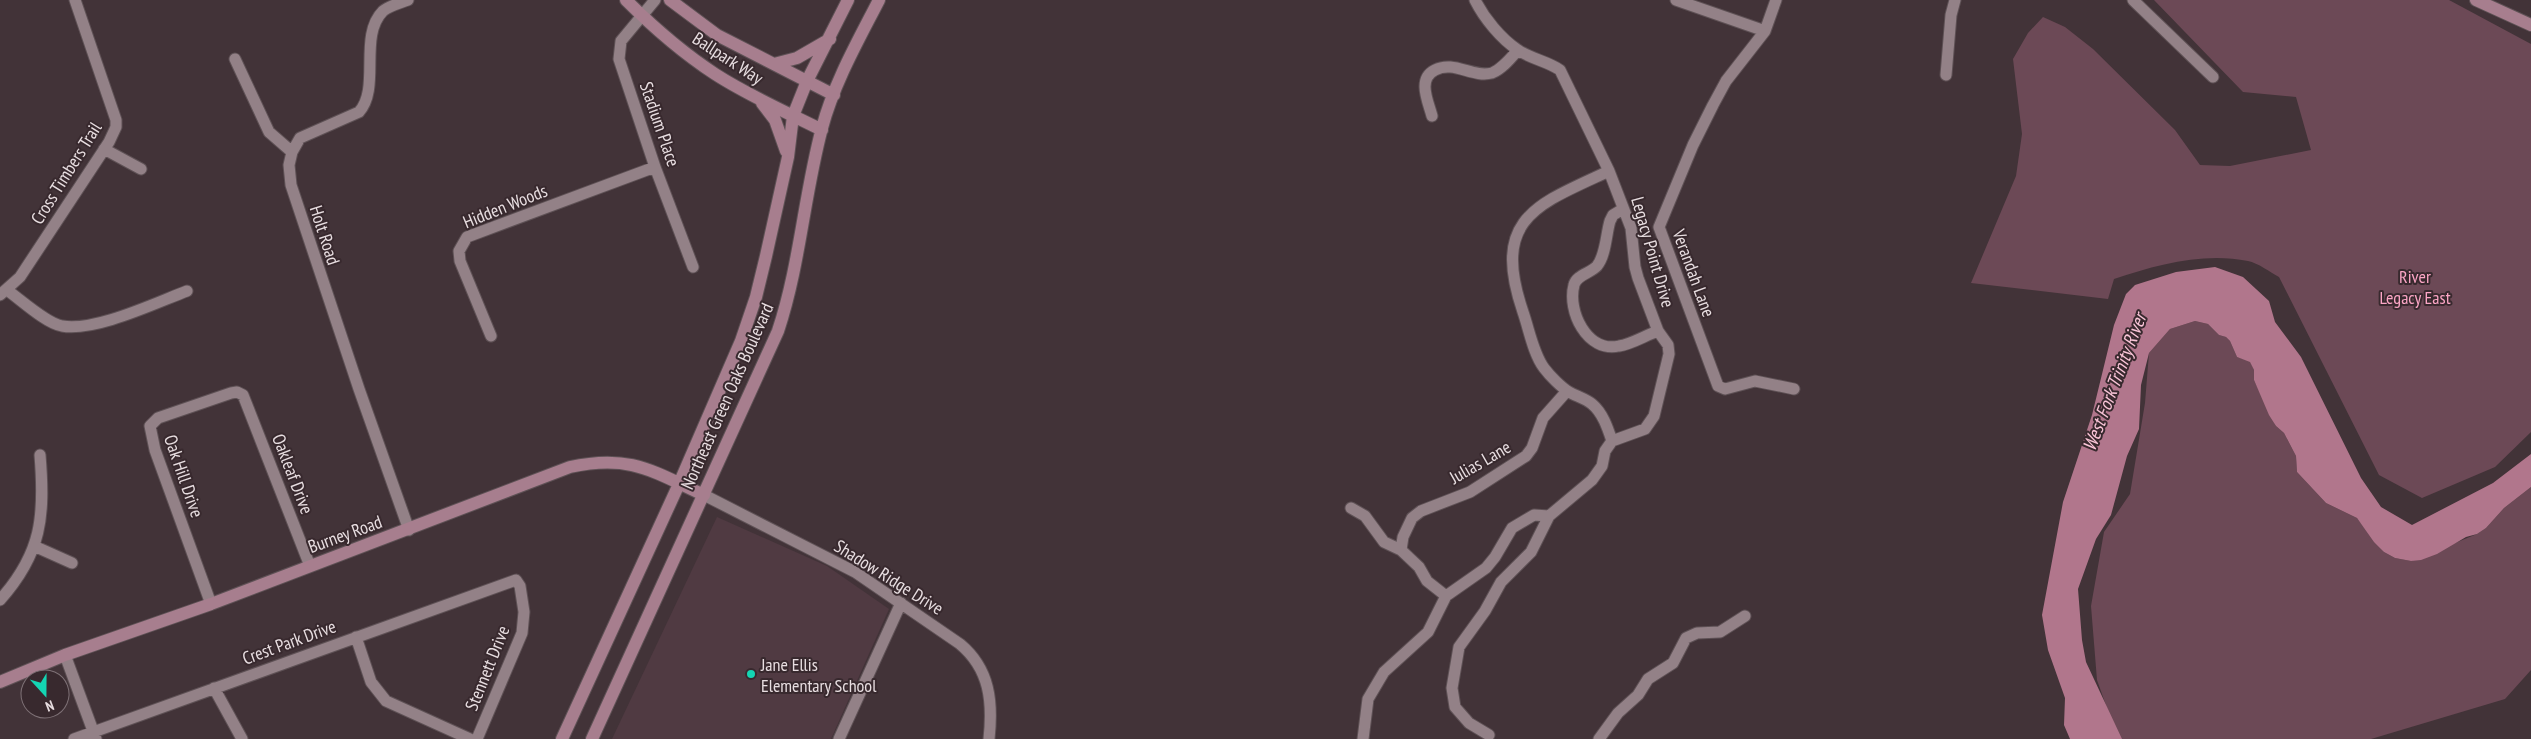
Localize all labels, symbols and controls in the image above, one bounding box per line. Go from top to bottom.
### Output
street label: Ballpark Way [688,27,768,89]
street label: Stadium Place [635,79,685,169]
street label: Cross Timbers Trail [25,117,107,228]
street label: Hidden Woods [459,179,551,233]
street label: Legacy Point Drive [1626,194,1680,310]
street label: Holt Road [305,202,345,268]
street label: Verandah Lane [1667,225,1720,320]
park label: River Legacy East [2379,265,2451,309]
street label: Northeast Green Oaks Boulevard [675,299,779,493]
water label: West Fork Trinity River [2077,307,2152,454]
street label: Oakleaf Drive [267,431,319,517]
street label: Oak Hill Drive [159,432,209,520]
street label: Julias Lane [1444,435,1515,489]
street label: Burney Road [305,510,385,558]
street label: Shadow Ridge Drive [830,534,948,620]
street label: Crest Park Drive [239,614,339,670]
street label: Stennett Drive [460,622,514,714]
place label: Jane Ellis Elementary School [760,653,877,697]
marker: Jane Ellis Elementary School [745,668,757,680]
north arrow [20,669,70,719]
text: N [43,696,56,716]

